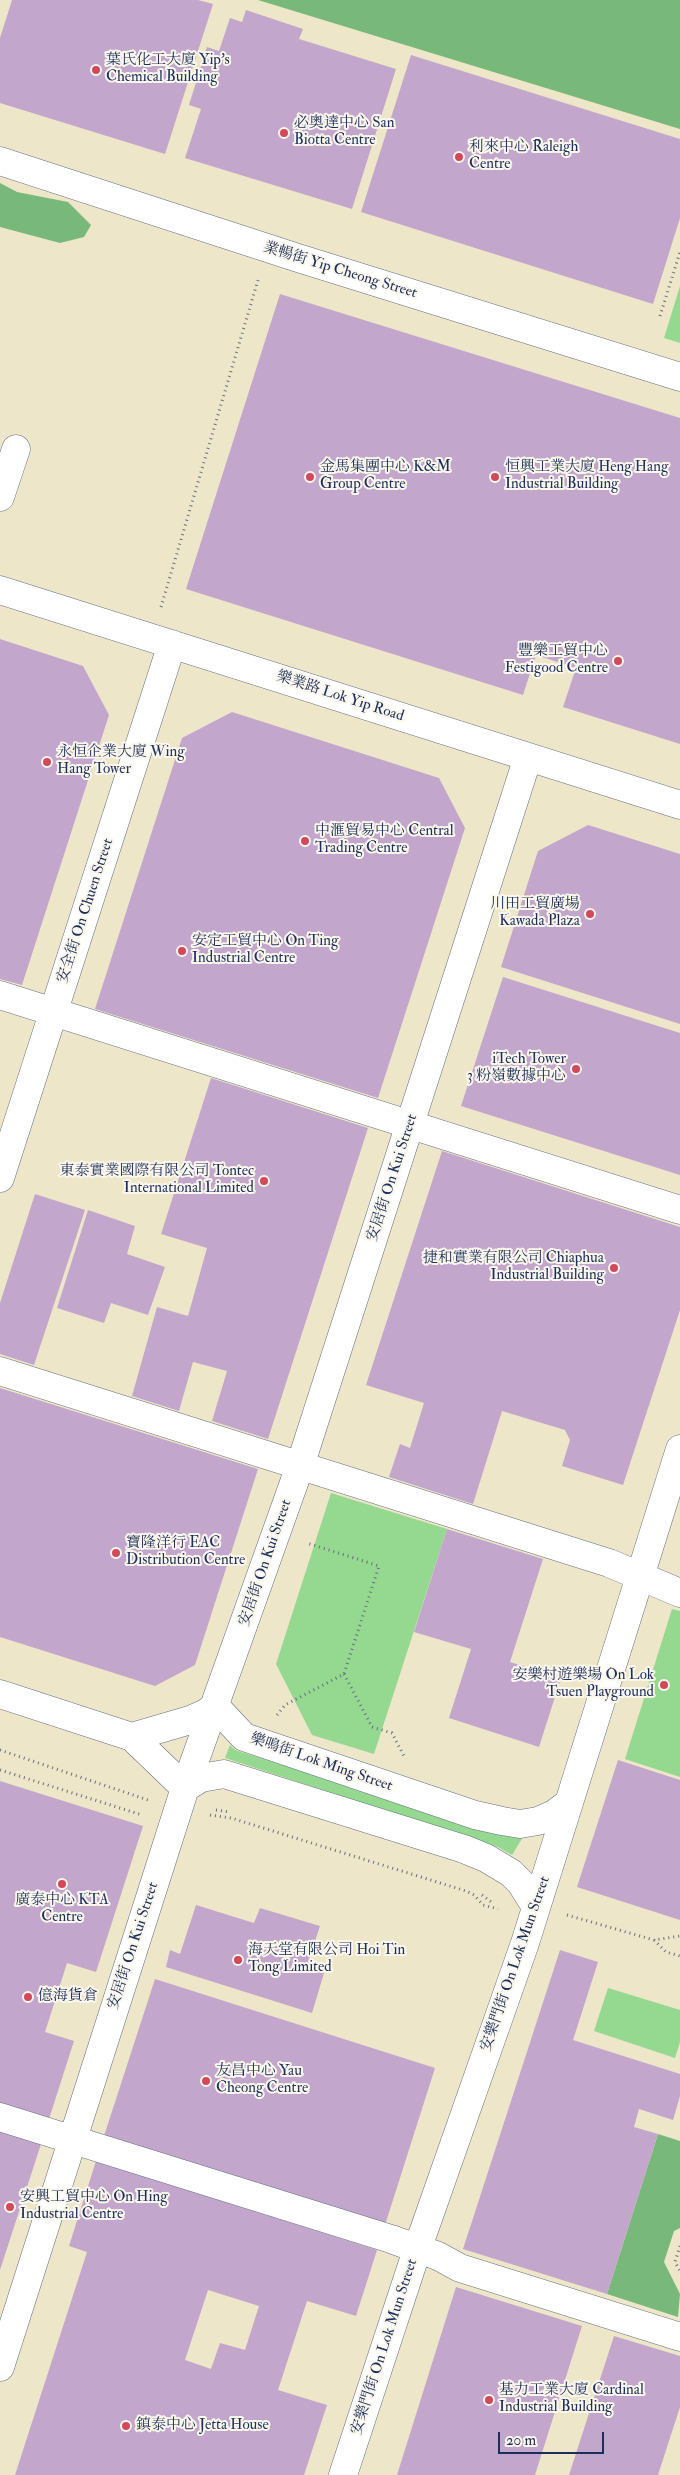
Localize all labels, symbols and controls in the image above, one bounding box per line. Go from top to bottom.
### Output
place label: 葉氏化工大廈 Yip's Chemical Building [106,52,230,87]
marker: 葉氏化工大廈 Yip's Chemical Building [90,64,102,76]
place label: 必奧達中心 San Biotta Centre [294,115,394,150]
marker: 必奧達中心 San Biotta Centre [278,127,290,139]
place label: 利來中心 Raleigh Centre [469,139,578,174]
marker: 利來中心 Raleigh Centre [453,151,465,163]
street label: 業暢街 Yip Cheong Street [261,239,419,303]
place label: 金馬集團中心 K&M Group Centre [320,459,451,494]
place label: 恒興工業大廈 Heng Hang Industrial Building [505,459,668,494]
marker: 金馬集團中心 K&M Group Centre [304,471,316,483]
marker: 恒興工業大廈 Heng Hang Industrial Building [489,471,501,483]
place label: 豐樂工貿中心 Festigood Centre [505,643,608,678]
marker: 豐樂工貿中心 Festigood Centre [612,655,624,667]
street label: 樂業路 Lok Yip Road [274,668,406,726]
place label: 永恒企業大廈 Wing Hang Tower [57,744,185,779]
marker: 永恒企業大廈 Wing Hang Tower [41,756,53,768]
place label: 中滙貿易中心 Central Trading Centre [315,823,454,858]
marker: 中滙貿易中心 Central Trading Centre [299,835,311,847]
street label: 安全街 On Chuen Street [54,836,118,986]
place label: 川田工貿廣場 Kawada Plaza [490,896,580,931]
marker: 川田工貿廣場 Kawada Plaza [584,908,596,920]
place label: 安定工貿中心 On Ting Industrial Centre [192,933,338,968]
marker: 安定工貿中心 On Ting Industrial Centre [176,945,188,957]
place label: iTech Tower 3 粉嶺數據中心 [467,1051,566,1086]
marker: iTech Tower 3 粉嶺數據中心 [570,1063,582,1075]
street label: 安居街 On Kui Street [364,1112,422,1244]
place label: 東泰實業國際有限公司 Tontec International Limited [60,1163,254,1198]
marker: 東泰實業國際有限公司 Tontec International Limited [258,1175,270,1187]
place label: 捷和實業有限公司 Chiaphua Industrial Building [423,1250,604,1285]
marker: 捷和實業有限公司 Chiaphua Industrial Building [608,1262,620,1274]
street label: 安居街 On Kui Street [236,1497,296,1629]
place label: 寶隆洋行 EAC Distribution Centre [126,1535,245,1570]
marker: 寶隆洋行 EAC Distribution Centre [110,1547,122,1559]
place label: 安樂村遊樂場 On Lok Tsuen Playground [512,1667,654,1702]
marker: 安樂村遊樂場 On Lok Tsuen Playground [658,1679,670,1691]
street label: 樂鳴街 Lok Ming Street [247,1730,395,1796]
street label: 安樂門街 On Lok Mun Street [478,1874,554,2054]
marker: 廣泰中心 KTA Centre [56,1878,68,1890]
street label: 安居街 On Kui Street [105,1880,163,2012]
place label: 廣泰中心 KTA Centre [15,1892,109,1927]
place label: 海天堂有限公司 Hoi Tin Tong Limited [248,1942,405,1977]
marker: 海天堂有限公司 Hoi Tin Tong Limited [232,1954,244,1966]
place label: 億海貨倉 [38,1988,98,2006]
marker: 億海貨倉 [22,1991,34,2003]
place label: 友昌中心 Yau Cheong Centre [216,2063,308,2098]
marker: 友昌中心 Yau Cheong Centre [200,2075,212,2087]
place label: 安興工貿中心 On Hing Industrial Centre [20,2189,168,2224]
marker: 安興工貿中心 On Hing Industrial Centre [4,2201,16,2213]
street label: 安樂門街 On Lok Mun Street [348,2257,422,2437]
place label: 基力工業大廈 Cardinal Industrial Building [499,2382,644,2417]
marker: 基力工業大廈 Cardinal Industrial Building [483,2394,495,2406]
place label: 鎮泰中心 Jetta House [136,2417,269,2435]
marker: 鎮泰中心 Jetta House [120,2420,132,2432]
scale bar [500,2422,606,2454]
text: 20 m [506,2431,536,2450]

